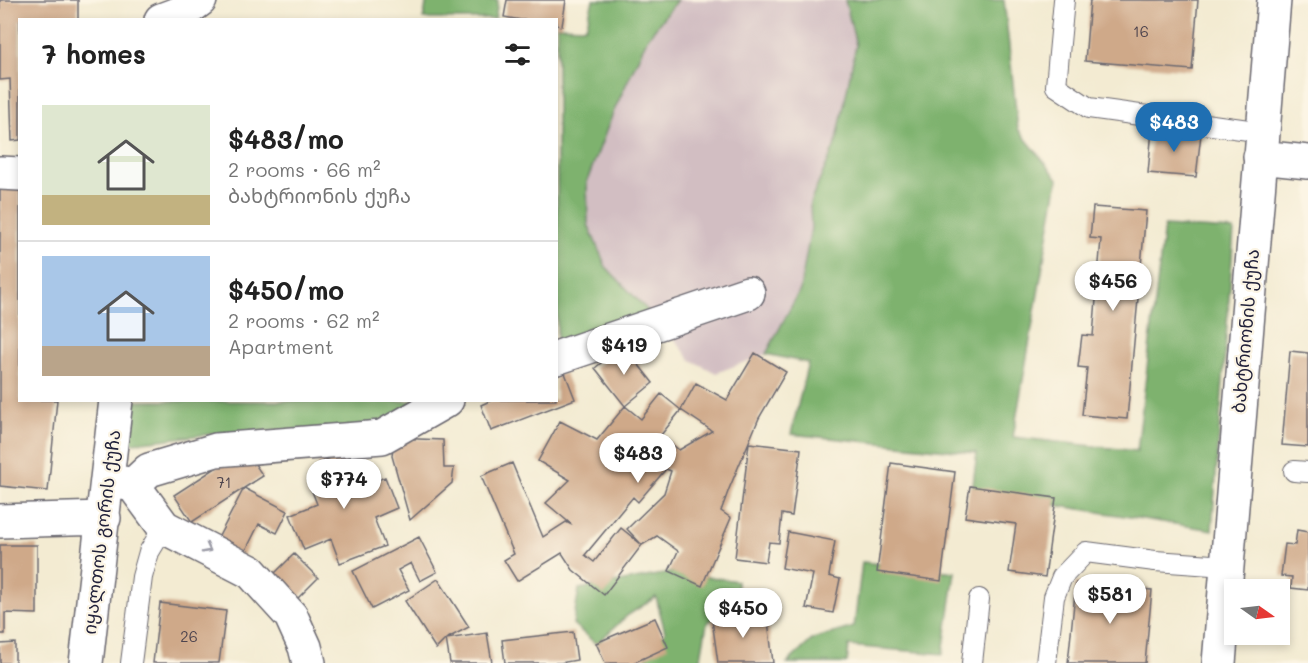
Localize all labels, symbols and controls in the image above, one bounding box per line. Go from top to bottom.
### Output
house number: 16 [1133,21,1149,41]
text: 7 homes [42,37,146,71]
icon: filters [501,38,534,71]
pin: $483 [1138,102,1210,153]
text: $483 [1149,108,1199,134]
text: $483/mo [228,122,344,156]
icon: home [90,129,162,201]
text: 2 rooms · 66 m² [228,156,381,182]
text: ბახტრიონის ქუჩა [228,182,411,208]
street label: ბახტრიონის ქუჩა [1226,248,1264,414]
pin: $456 [1077,261,1149,312]
text: $456 [1089,267,1137,293]
text: $450/mo [228,273,344,307]
icon: home [90,280,162,352]
text: 2 rooms · 62 m² [228,307,380,333]
pin: $419 [588,325,660,376]
text: $419 [601,331,647,357]
text: Apartment [228,333,334,359]
street label: იყალთოს გორის ქუჩა [77,428,125,636]
pin: $483 [602,433,674,484]
text: $483 [613,439,663,465]
pin: $774 [308,459,380,510]
text: $774 [320,465,368,491]
house number: 71 [216,472,232,492]
one-way arrow [201,542,211,553]
pin: $581 [1074,574,1146,625]
north arrow [1224,579,1290,645]
map controls [1224,579,1290,645]
text: $581 [1087,580,1133,606]
pin: $450 [707,588,779,639]
text: $450 [718,594,768,620]
house number: 26 [180,626,198,646]

